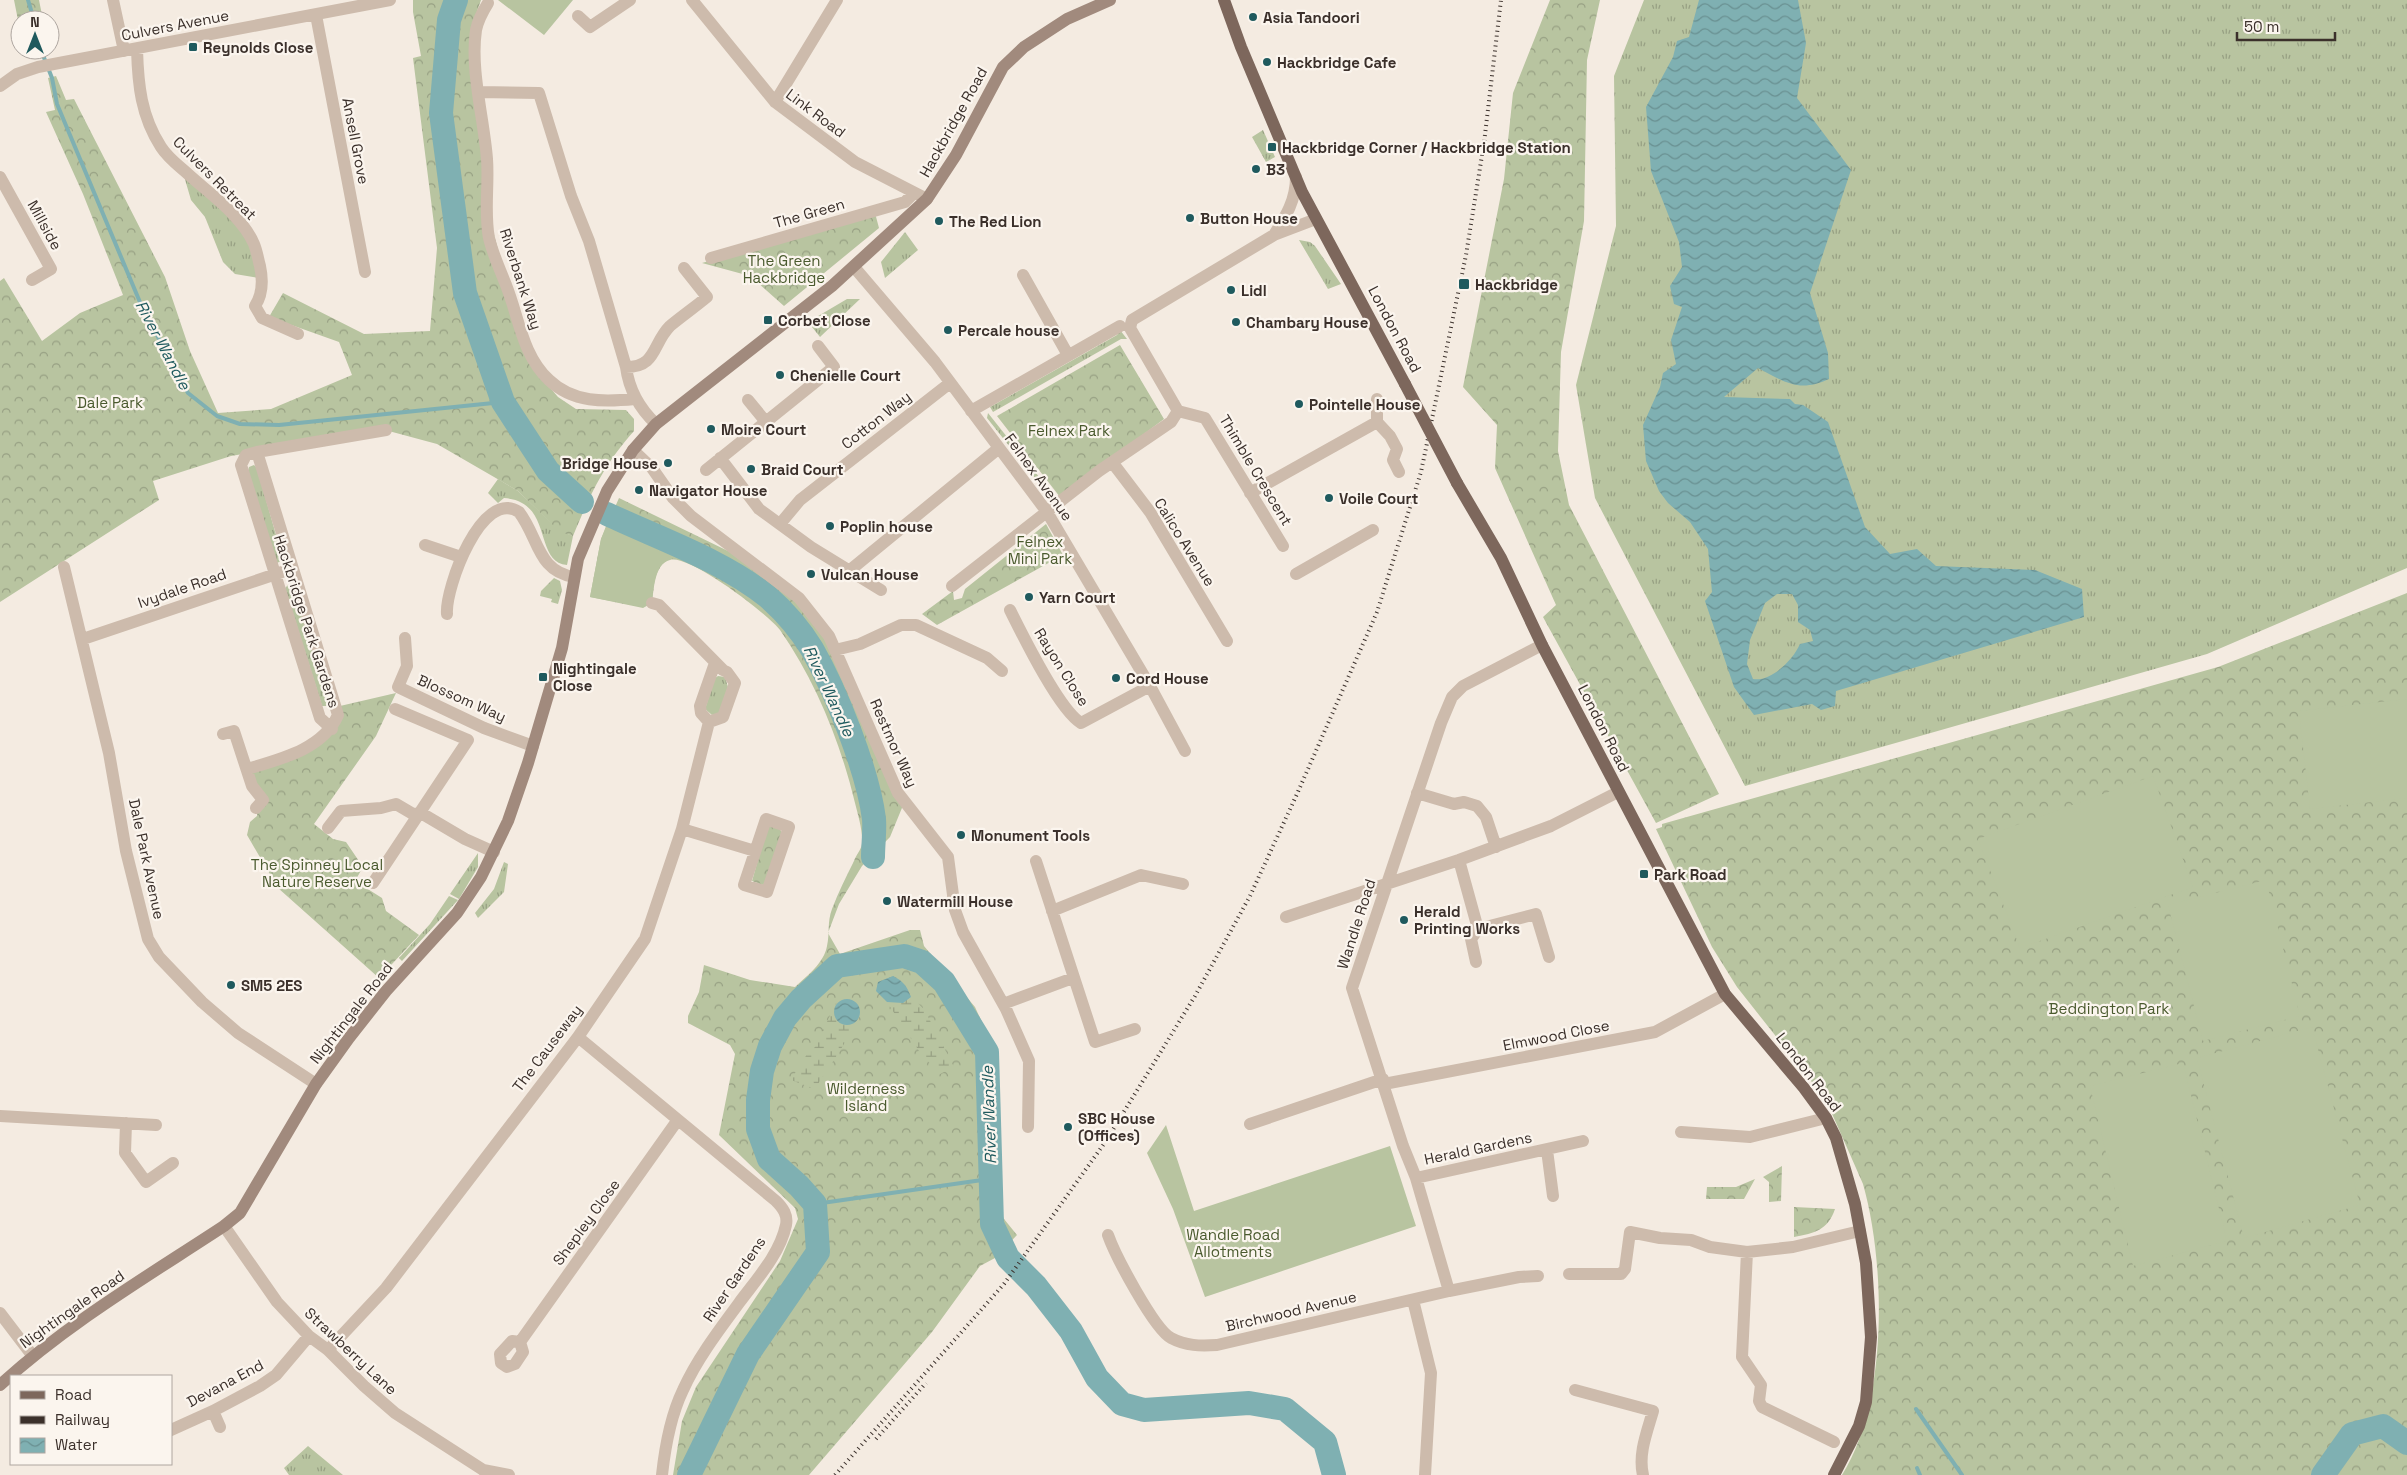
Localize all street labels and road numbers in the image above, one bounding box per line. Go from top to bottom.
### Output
street label: Culvers Avenue [120,5,231,45]
street label: Hackbridge Road [915,64,991,180]
street label: Link Road [782,84,850,142]
street label: Ansell Grove [338,96,374,186]
street label: Culvers Retreat [169,132,261,224]
street label: The Green [771,194,847,232]
street label: Millside [24,197,66,253]
street label: Riverbank Way [496,226,546,332]
street label: London Road [1364,282,1426,376]
street label: Cotton Way [837,387,915,453]
street label: Thimble Crescent [1215,411,1297,529]
street label: Felnex Avenue [1001,429,1077,525]
street label: Calico Avenue [1150,494,1220,590]
street label: Hackbridge Park Gardens [270,532,344,710]
street label: Ivydale Road [135,564,229,612]
street label: Rayon Close [1030,624,1094,710]
street label: Blossom Way [415,670,509,726]
street label: London Road [1574,681,1634,775]
street label: Restmor Way [866,696,922,790]
street label: Dale Park Avenue [125,797,169,921]
street label: Wandle Road [1332,877,1380,971]
street label: Nightingale Road [305,958,397,1068]
street label: The Causeway [508,1001,586,1095]
street label: Elmwood Close [1501,1015,1611,1055]
street label: London Road [1772,1029,1846,1115]
street label: Herald Gardens [1422,1127,1534,1169]
street label: Shepley Close [548,1175,624,1269]
street label: River Gardens [698,1233,770,1325]
street label: Nightingale Road [16,1266,128,1352]
street label: Birchwood Avenue [1224,1287,1358,1335]
street label: Strawberry Lane [301,1303,401,1399]
street label: Devana End [183,1355,267,1411]

